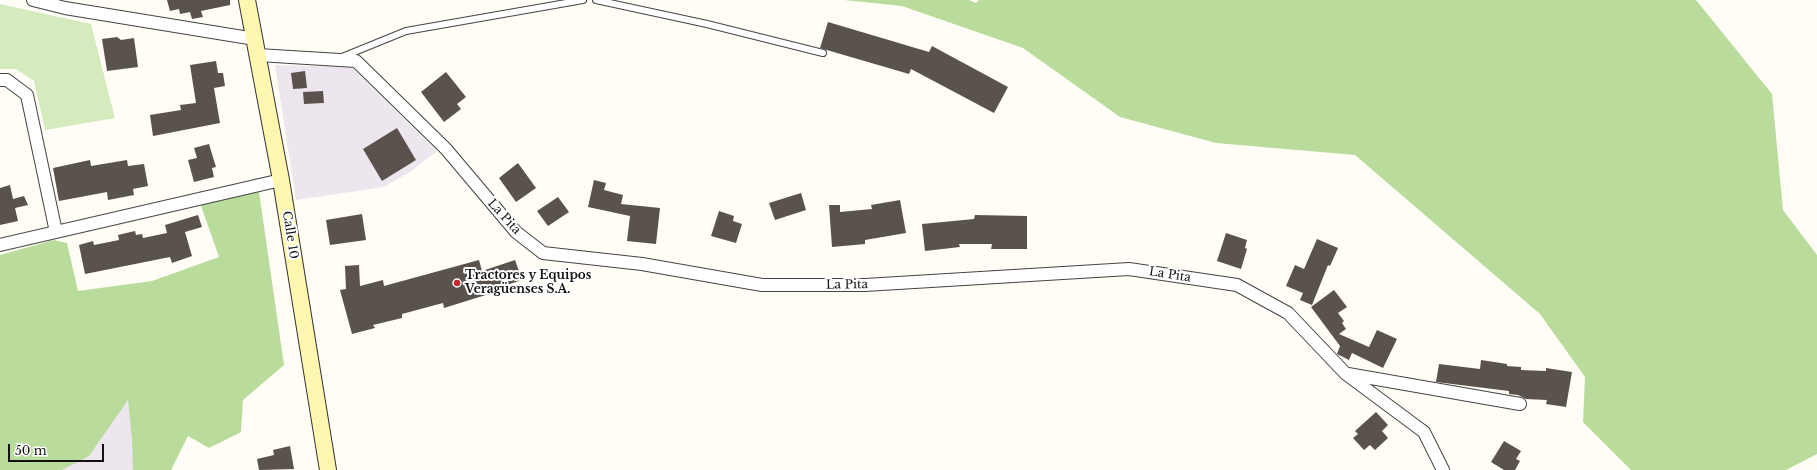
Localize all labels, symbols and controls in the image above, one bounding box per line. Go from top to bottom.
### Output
street label: La Pita [484,196,524,238]
street label: Calle 10 [279,210,301,260]
street label: La Pita [1148,265,1192,285]
place label: Tractores y Equipos Veragüenses S.A. [465,269,591,297]
street label: La Pita [826,277,868,293]
marker: Tractores y Equipos Veragüenses S.A. [452,278,462,288]
scale bar [10,436,106,462]
text: 50 m [15,443,47,458]

